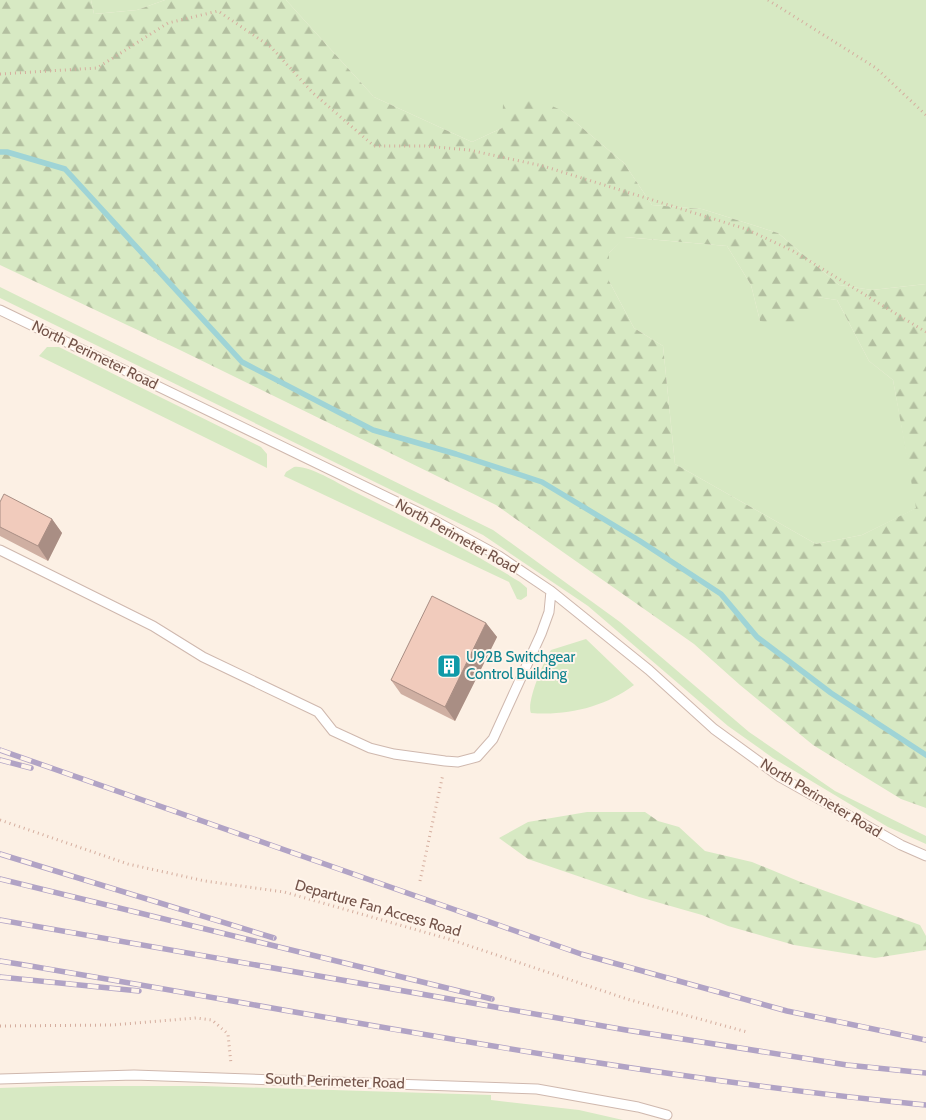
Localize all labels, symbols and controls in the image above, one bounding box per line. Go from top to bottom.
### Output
street label: North Perimeter Road [29,317,161,393]
street label: North Perimeter Road [392,495,522,577]
place label: U92B Switchgear Control Building [466,648,575,683]
building icon: U92B Switchgear Control Building [436,653,462,679]
street label: North Perimeter Road [757,755,885,841]
street label: Departure Fan Access Road [293,876,463,940]
street label: South Perimeter Road [265,1070,405,1092]

